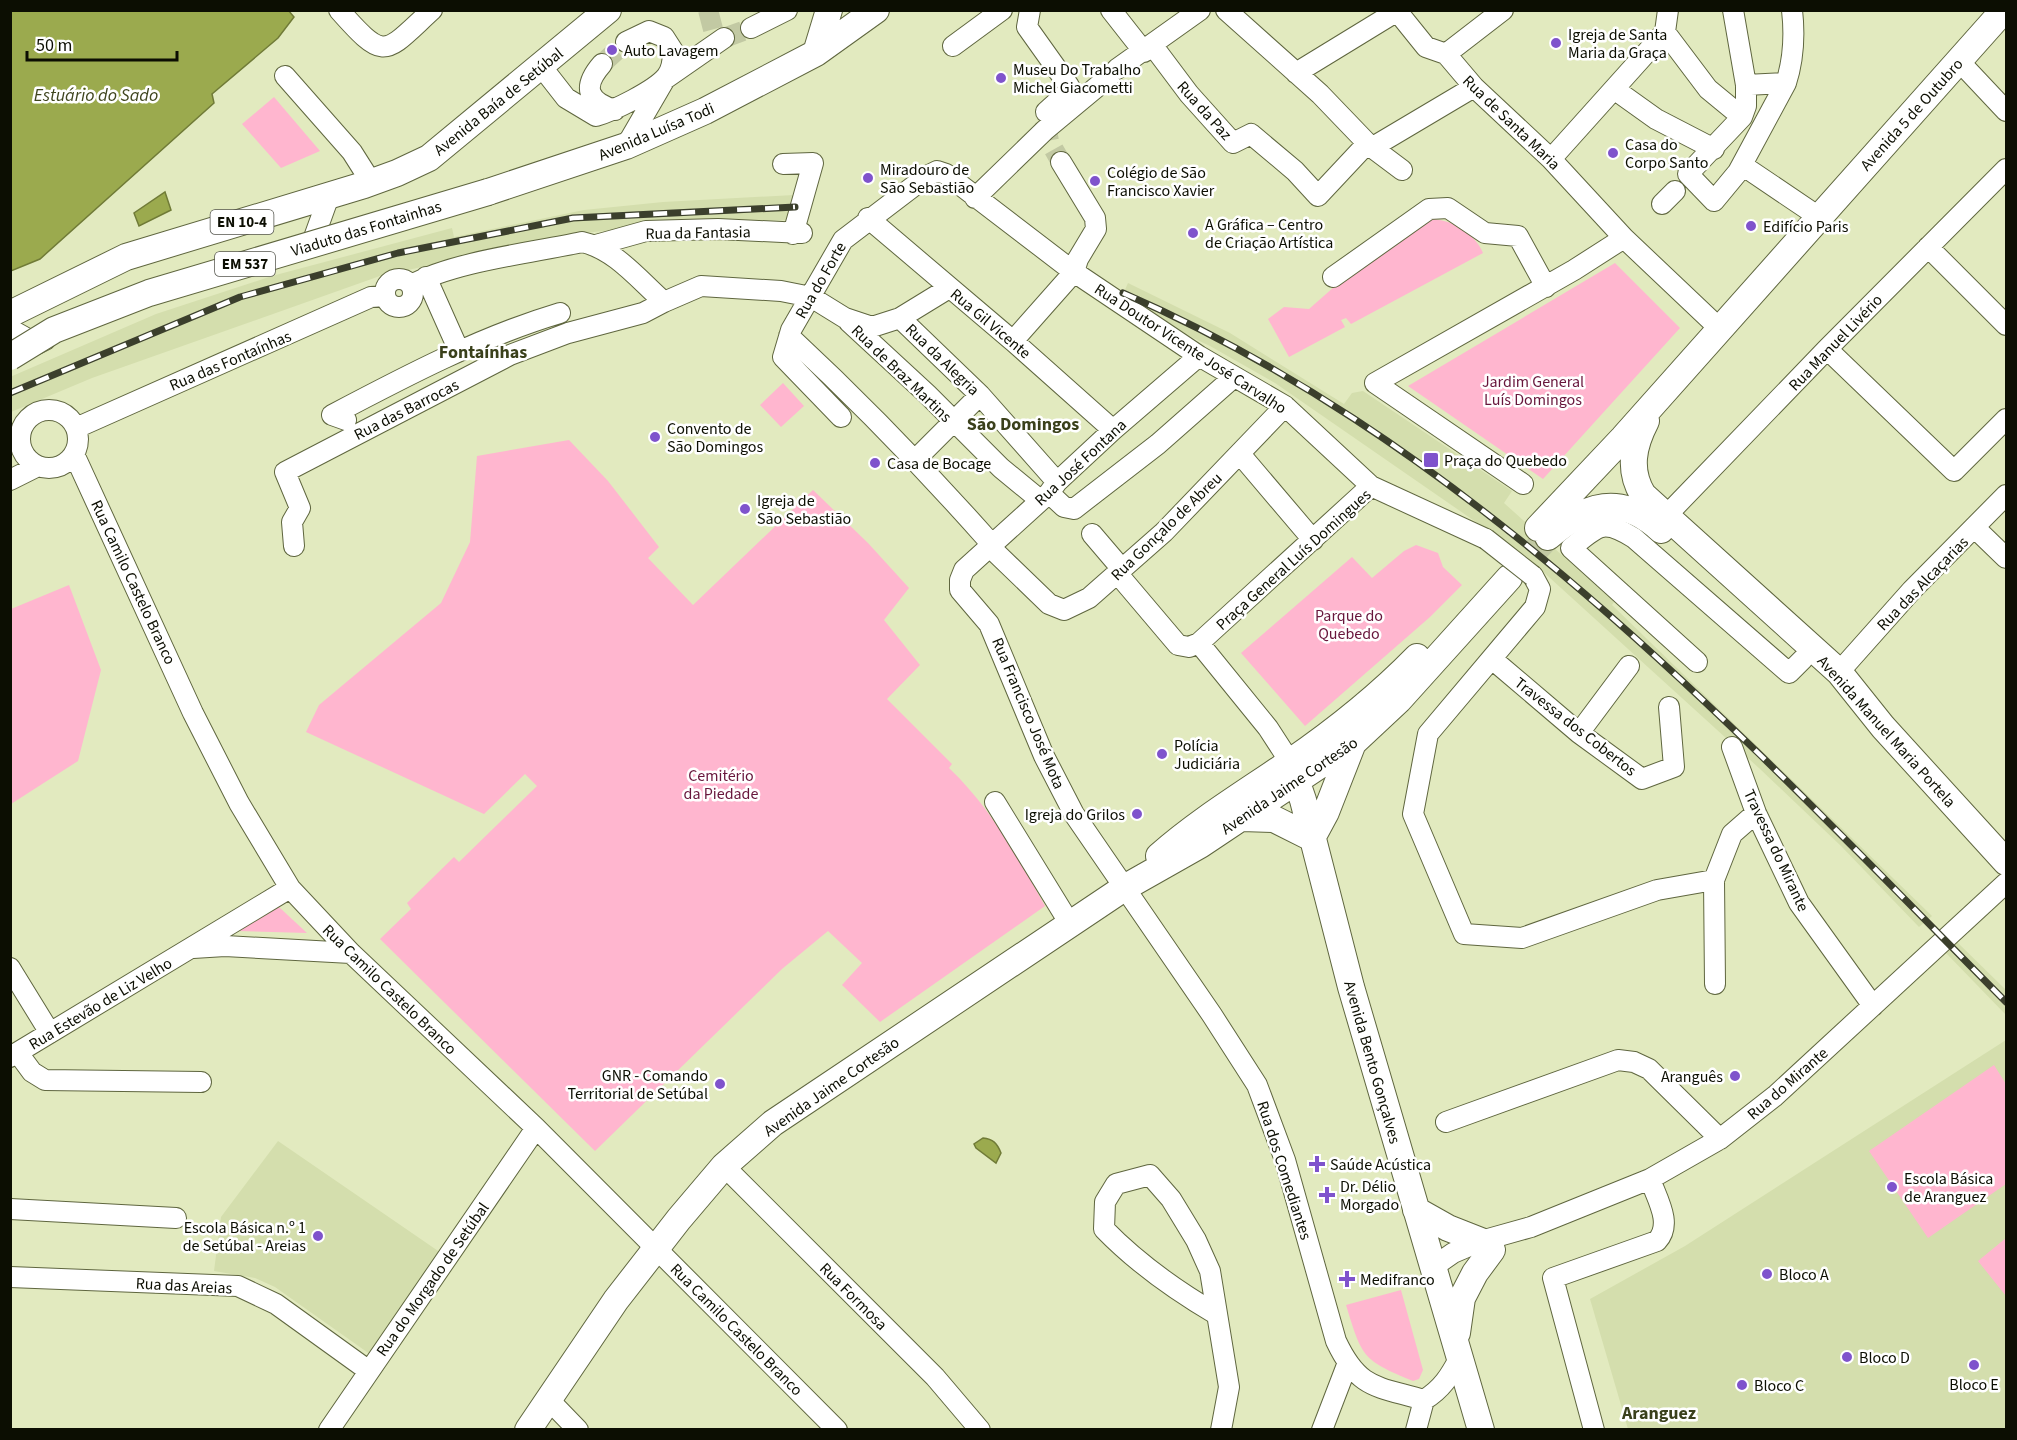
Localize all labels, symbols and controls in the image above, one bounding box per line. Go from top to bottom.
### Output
scale bar [27,24,177,62]
place label: Igreja de Santa Maria da Graça [1568,24,1667,64]
text: 50 m [36,33,72,58]
marker: Igreja de Santa Maria da Graça [1549,36,1563,50]
place label: Auto Lavagem [624,40,718,62]
street label: Avenida Baía de Setúbal [429,43,568,161]
marker: Auto Lavagem [605,43,619,57]
street label: Avenida 5 de Outubro [1855,54,1968,176]
place label: Museu Do Trabalho Michel Giacometti [1013,59,1141,99]
street label: Rua de Santa Maria [1458,70,1565,175]
marker: Museu Do Trabalho Michel Giacometti [994,71,1008,85]
street label: Rua da Paz [1172,76,1237,145]
water label: Estuário do Sado [34,83,158,108]
street label: Avenida Luísa Todi [595,98,718,166]
place label: Casa do Corpo Santo [1625,134,1708,174]
marker: Casa do Corpo Santo [1606,146,1620,160]
place label: Miradouro de São Sebastião [880,159,974,199]
place label: Colégio de São Francisco Xavier [1107,162,1215,202]
marker: Miradouro de São Sebastião [861,171,875,185]
marker: Colégio de São Francisco Xavier [1088,174,1102,188]
street label: Viaduto das Fontainhas [288,196,444,262]
road number: EN 10-4 [210,210,274,234]
place label: A Gráfica – Centro de Criação Artística [1205,214,1333,254]
place label: Edifício Paris [1763,216,1849,238]
marker: Edifício Paris [1744,219,1758,233]
street label: Rua da Fantasia [645,221,751,245]
marker: A Gráfica – Centro de Criação Artística [1186,226,1200,240]
street label: Rua do Forte [790,238,852,323]
road number: EM 537 [215,252,275,276]
street label: Rua Doutor Vicente José Carvalho [1090,278,1291,419]
street label: Rua Gil Vicente [945,283,1035,364]
street label: Rua Manuel Livério [1784,289,1888,396]
street label: Rua da Alegria [900,319,984,401]
street label: Rua de Braz Martins [846,320,957,428]
street label: Rua das Fontaínhas [166,325,295,397]
district label: Fontaínhas [439,340,527,365]
park label: Jardim General Luís Domingos [1482,371,1584,411]
street label: Rua das Barrocas [350,374,463,446]
district label: São Domingos [967,412,1079,437]
street label: Rua José Fontana [1030,414,1131,511]
place label: Convento de São Domingos [667,418,763,458]
marker: Convento de São Domingos [648,430,662,444]
place label: Praça do Quebedo [1444,450,1567,472]
marker: Praça do Quebedo [1422,451,1440,469]
place label: Casa de Bocage [887,453,991,475]
marker: Casa de Bocage [868,456,882,470]
street label: Rua Gonçalo de Abreu [1106,468,1227,586]
street label: Praça General Luís Domingues [1211,484,1376,635]
place label: Igreja de São Sebastião [757,490,851,530]
street label: Rua Camilo Castelo Branco [85,497,181,668]
marker: Igreja de São Sebastião [738,502,752,516]
street label: Rua das Alcaçarias [1872,531,1974,636]
park label: Parque do Quebedo [1315,605,1383,645]
street label: Rua Francisco José Mota [986,634,1070,793]
street label: Avenida Manuel Maria Portela [1812,651,1961,813]
street label: Travessa dos Cobertos [1510,672,1641,782]
street label: Avenida Jaime Cortesão [1217,732,1362,840]
place label: Polícia Judiciária [1174,735,1240,775]
marker: Polícia Judiciária [1155,747,1169,761]
park label: Cemitério da Piedade [684,765,758,805]
street label: Travessa do Mirante [1738,786,1814,915]
place label: Igreja do Grilos [1025,804,1125,826]
marker: Igreja do Grilos [1130,807,1144,821]
street label: Rua Camilo Castelo Branco [317,920,461,1060]
street label: Rua Estevão de Liz Velho [25,952,176,1055]
street label: Avenida Bento Gonçalves [1338,978,1406,1147]
street label: Avenida Jaime Cortesão [759,1032,904,1142]
street label: Rua do Mirante [1743,1042,1833,1125]
place label: GNR - Comando Territorial de Setúbal [568,1065,708,1105]
place label: Aranguês [1661,1066,1723,1088]
marker: Aranguês [1728,1069,1742,1083]
marker: GNR - Comando Territorial de Setúbal [713,1077,727,1091]
street label: Rua dos Comediantes [1251,1098,1317,1243]
place label: Saúde Acústica [1330,1154,1431,1176]
marker: Saúde Acústica [1308,1155,1326,1173]
place label: Escola Básica de Aranguez [1904,1168,1993,1208]
place label: Dr. Délio Morgado [1340,1176,1399,1216]
marker: Escola Básica de Aranguez [1885,1180,1899,1194]
marker: Dr. Délio Morgado [1318,1186,1336,1204]
street label: Rua do Morgado de Setúbal [371,1198,494,1361]
place label: Escola Básica n.º 1 de Setúbal - Areias [183,1217,306,1257]
marker: Escola Básica n.º 1 de Setúbal - Areias [311,1229,325,1243]
street label: Rua Formosa [815,1258,892,1335]
street label: Rua Camilo Castelo Branco [665,1259,807,1401]
place label: Bloco A [1779,1264,1829,1286]
marker: Bloco A [1760,1267,1774,1281]
place label: Medifranco [1360,1269,1435,1291]
marker: Medifranco [1338,1270,1356,1288]
street label: Rua das Areias [135,1272,233,1300]
place label: Bloco D [1859,1347,1910,1369]
marker: Bloco D [1840,1350,1854,1364]
marker: Bloco E [1967,1358,1981,1372]
place label: Bloco E [1949,1374,1999,1396]
place label: Bloco C [1754,1375,1804,1397]
marker: Bloco C [1735,1378,1749,1392]
district label: Aranguez [1621,1401,1696,1426]

